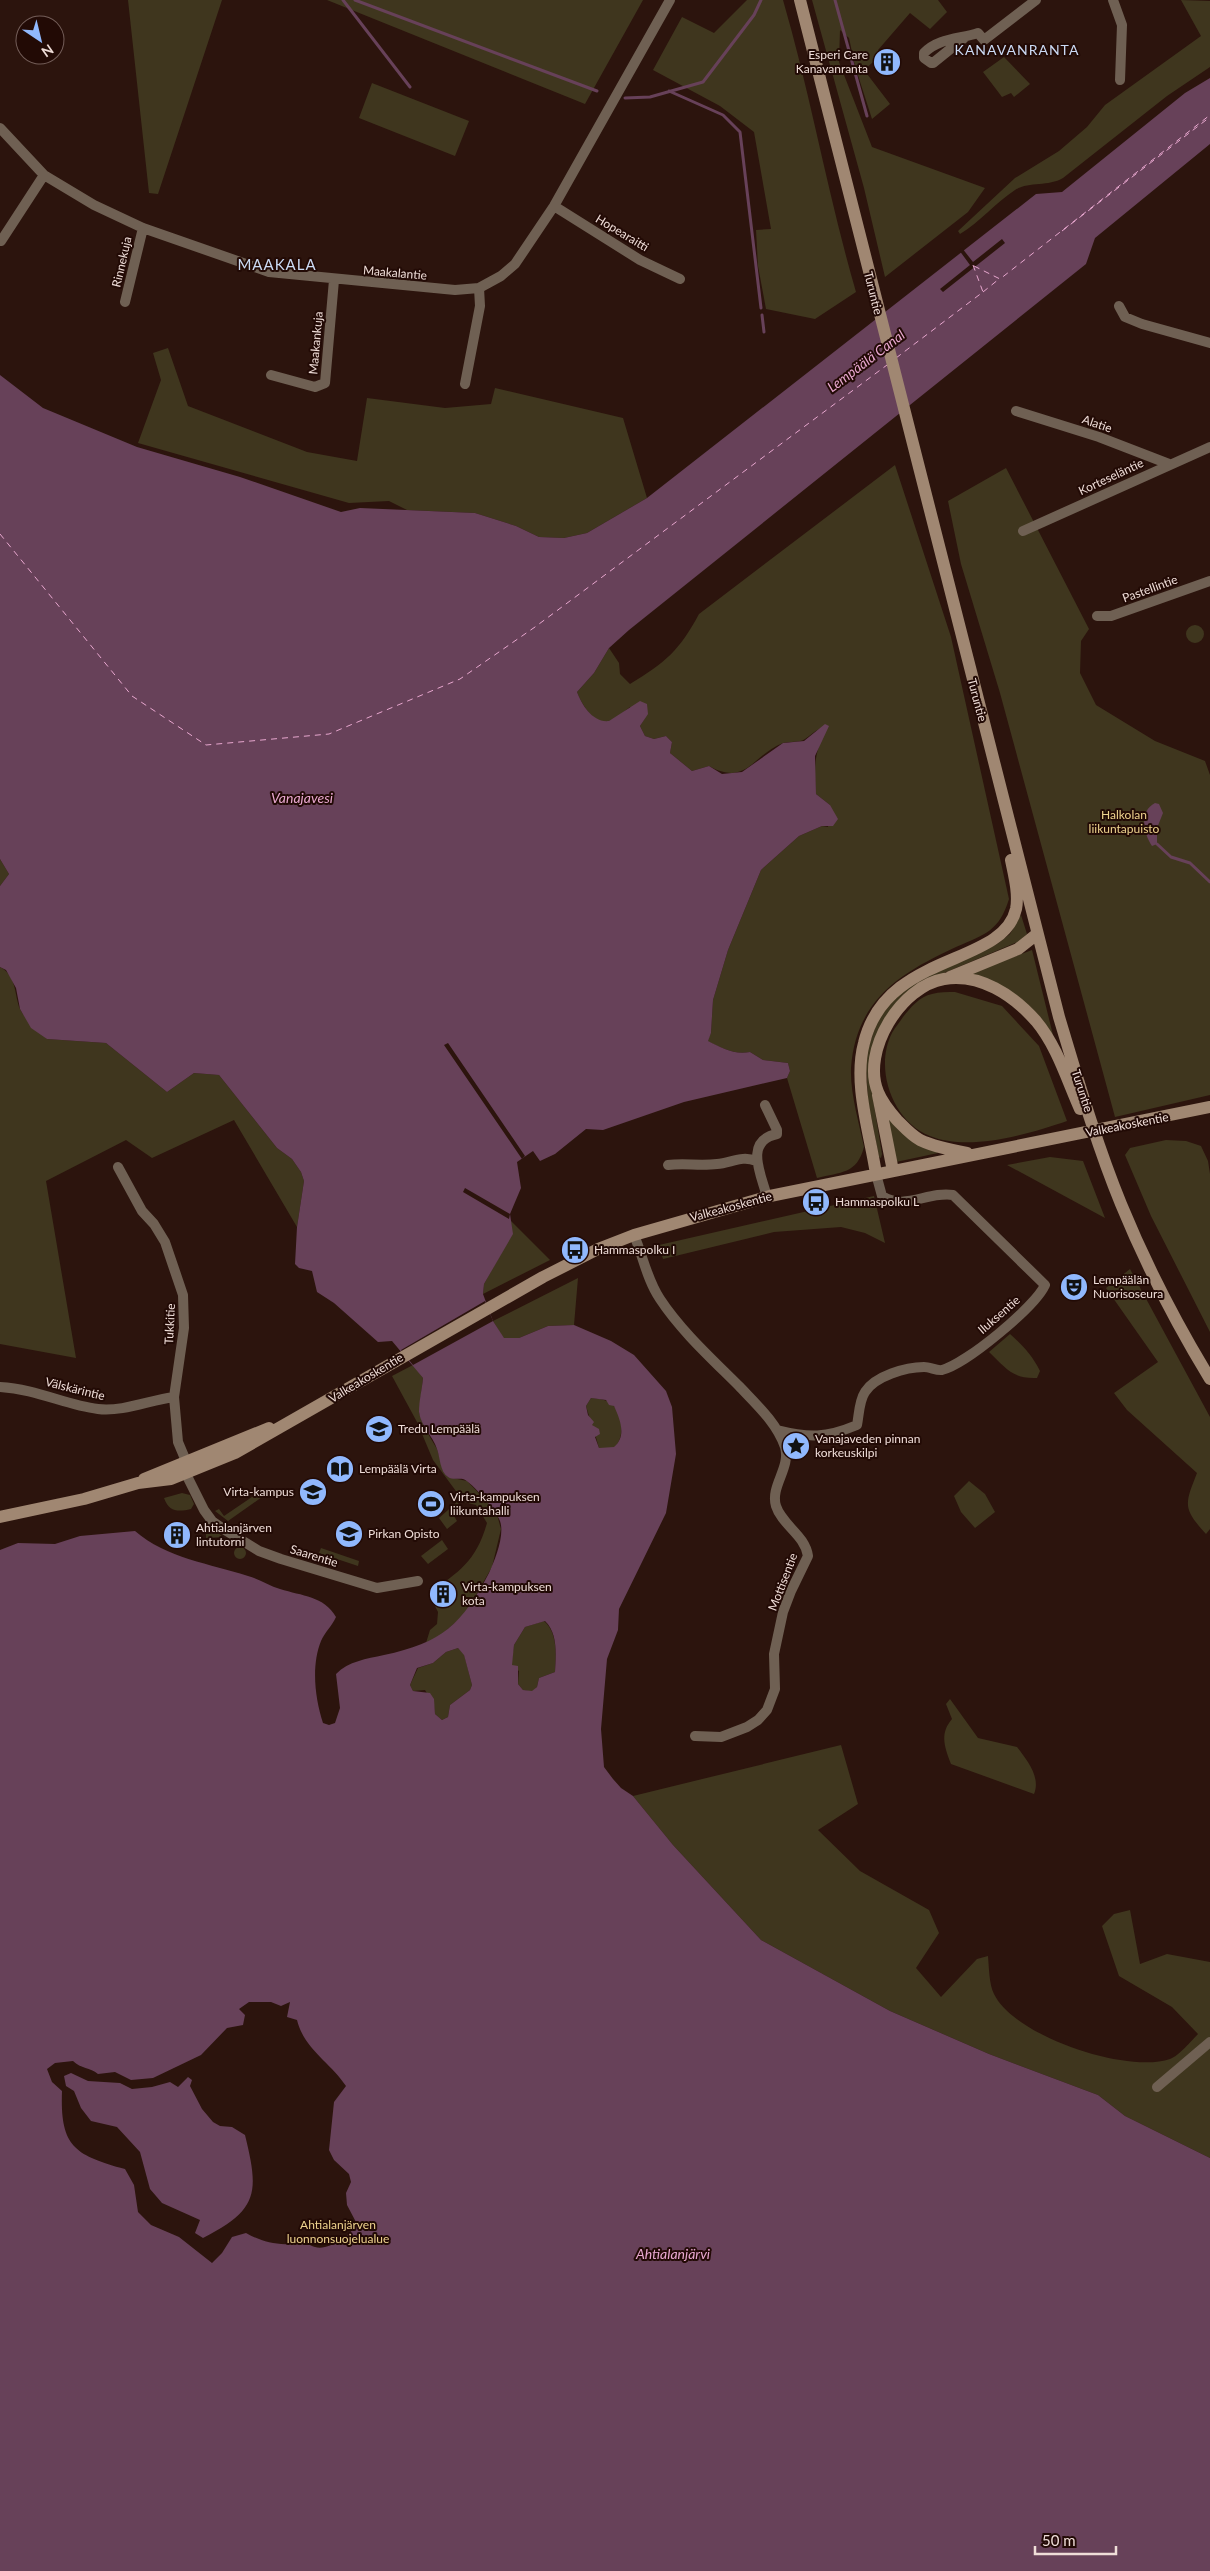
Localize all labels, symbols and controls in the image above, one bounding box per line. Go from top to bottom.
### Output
north arrow [15,15,65,65]
text: N [38,41,57,61]
district label: KANAVANRANTA [955,41,1079,58]
place label: Esperi Care Kanavanranta [796,47,868,76]
building icon: Esperi Care Kanavanranta [872,47,902,77]
street label: Hopearaitti [593,211,651,254]
street label: Rinnekuja [108,235,135,289]
district label: MAAKALA [237,255,317,273]
street label: Maakalantie [362,262,428,283]
street label: Turuntie [861,270,886,316]
street label: Maakankuja [305,311,326,375]
water label: Lempäälä Canal [824,326,908,395]
street label: Alatie [1080,411,1114,436]
street label: Korteseläntie [1076,455,1146,498]
street label: Pastellintie [1120,572,1179,605]
street label: Turuntie [965,677,990,723]
water label: Vanajavesi [271,789,334,806]
park label: Halkolan liikuntapuisto [1089,807,1160,836]
street label: Turuntie [1069,1068,1096,1114]
street label: Valkeakoskentie [1084,1109,1170,1140]
bus stop icon: Hammaspolku L [801,1187,831,1217]
street label: Valkeakoskentie [688,1188,774,1225]
place label: Hammaspolku L [835,1194,919,1209]
bus stop icon: Hammaspolku I [560,1235,590,1265]
place label: Hammaspolku I [594,1242,675,1257]
theatre icon: Lempäälän Nuorisoseura [1059,1272,1089,1302]
place label: Lempäälän Nuorisoseura [1093,1272,1163,1301]
street label: Iluksentie [975,1292,1023,1337]
street label: Tukkitie [161,1303,178,1345]
street label: Valkeakoskentie [326,1349,406,1406]
street label: Välskärintie [44,1374,107,1403]
school or university icon: Tredu Lempäälä [364,1414,394,1444]
place label: Tredu Lempäälä [398,1421,480,1436]
place icon: Vanajaveden pinnan korkeuskilpi [781,1431,811,1461]
place label: Vanajaveden pinnan korkeuskilpi [815,1431,920,1460]
library icon: Lempäälä Virta [325,1454,355,1484]
place label: Lempäälä Virta [359,1461,437,1476]
school or university icon: Virta-kampus [298,1477,328,1507]
place label: Virta-kampus [223,1484,294,1499]
sports icon: Virta-kampuksen liikuntahalli [416,1489,446,1519]
place label: Virta-kampuksen liikuntahalli [450,1489,540,1518]
school or university icon: Pirkan Opisto [334,1519,364,1549]
building icon: Ahtialanjärven lintutorni [162,1520,192,1550]
place label: Ahtialanjärven lintutorni [196,1520,272,1549]
place label: Pirkan Opisto [368,1526,440,1541]
street label: Saarentie [288,1541,340,1570]
street label: Mottisentie [765,1551,800,1613]
building icon: Virta-kampuksen kota [428,1579,458,1609]
place label: Virta-kampuksen kota [462,1579,552,1608]
park label: Ahtialanjärven luonnonsuojelualue [287,2217,389,2246]
water label: Ahtialanjärvi [635,2245,711,2262]
scale bar [1035,2524,1116,2556]
text: 50 m [1042,2531,1076,2549]

